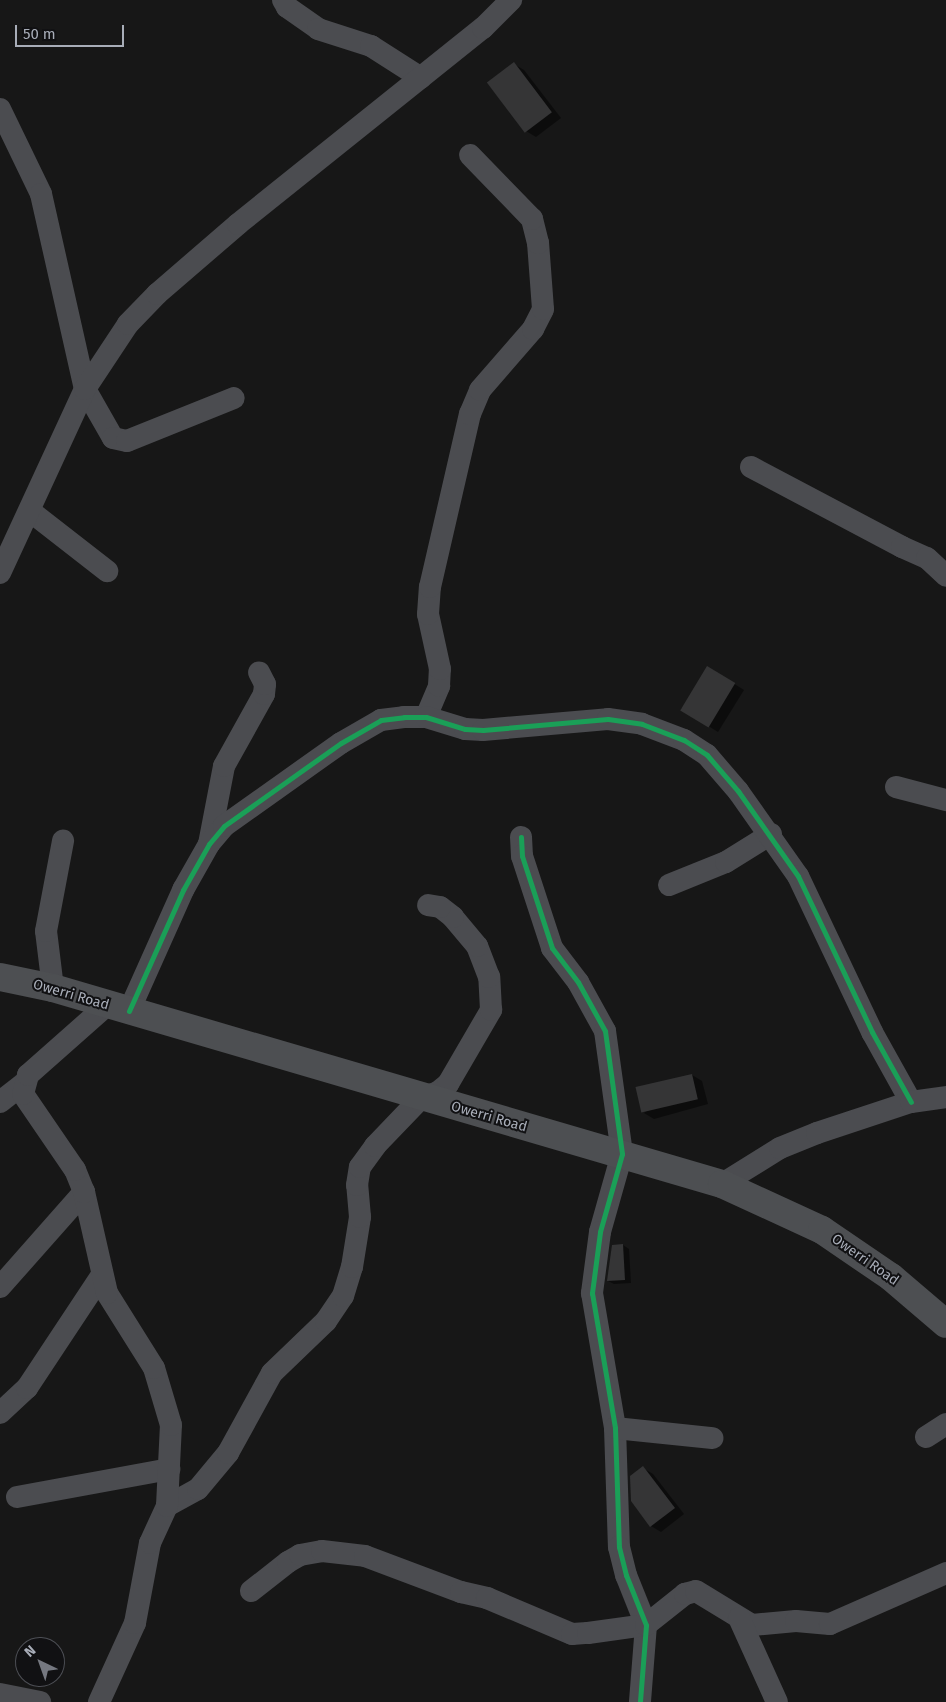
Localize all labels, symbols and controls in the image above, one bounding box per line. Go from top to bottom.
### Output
scale bar [18,15,126,47]
text: 50 m [23,25,56,43]
street label: Owerri Road [31,976,111,1014]
street label: Owerri Road [449,1098,529,1136]
street label: Owerri Road [828,1231,902,1289]
north arrow [15,1637,65,1687]
text: N [21,1642,39,1661]

